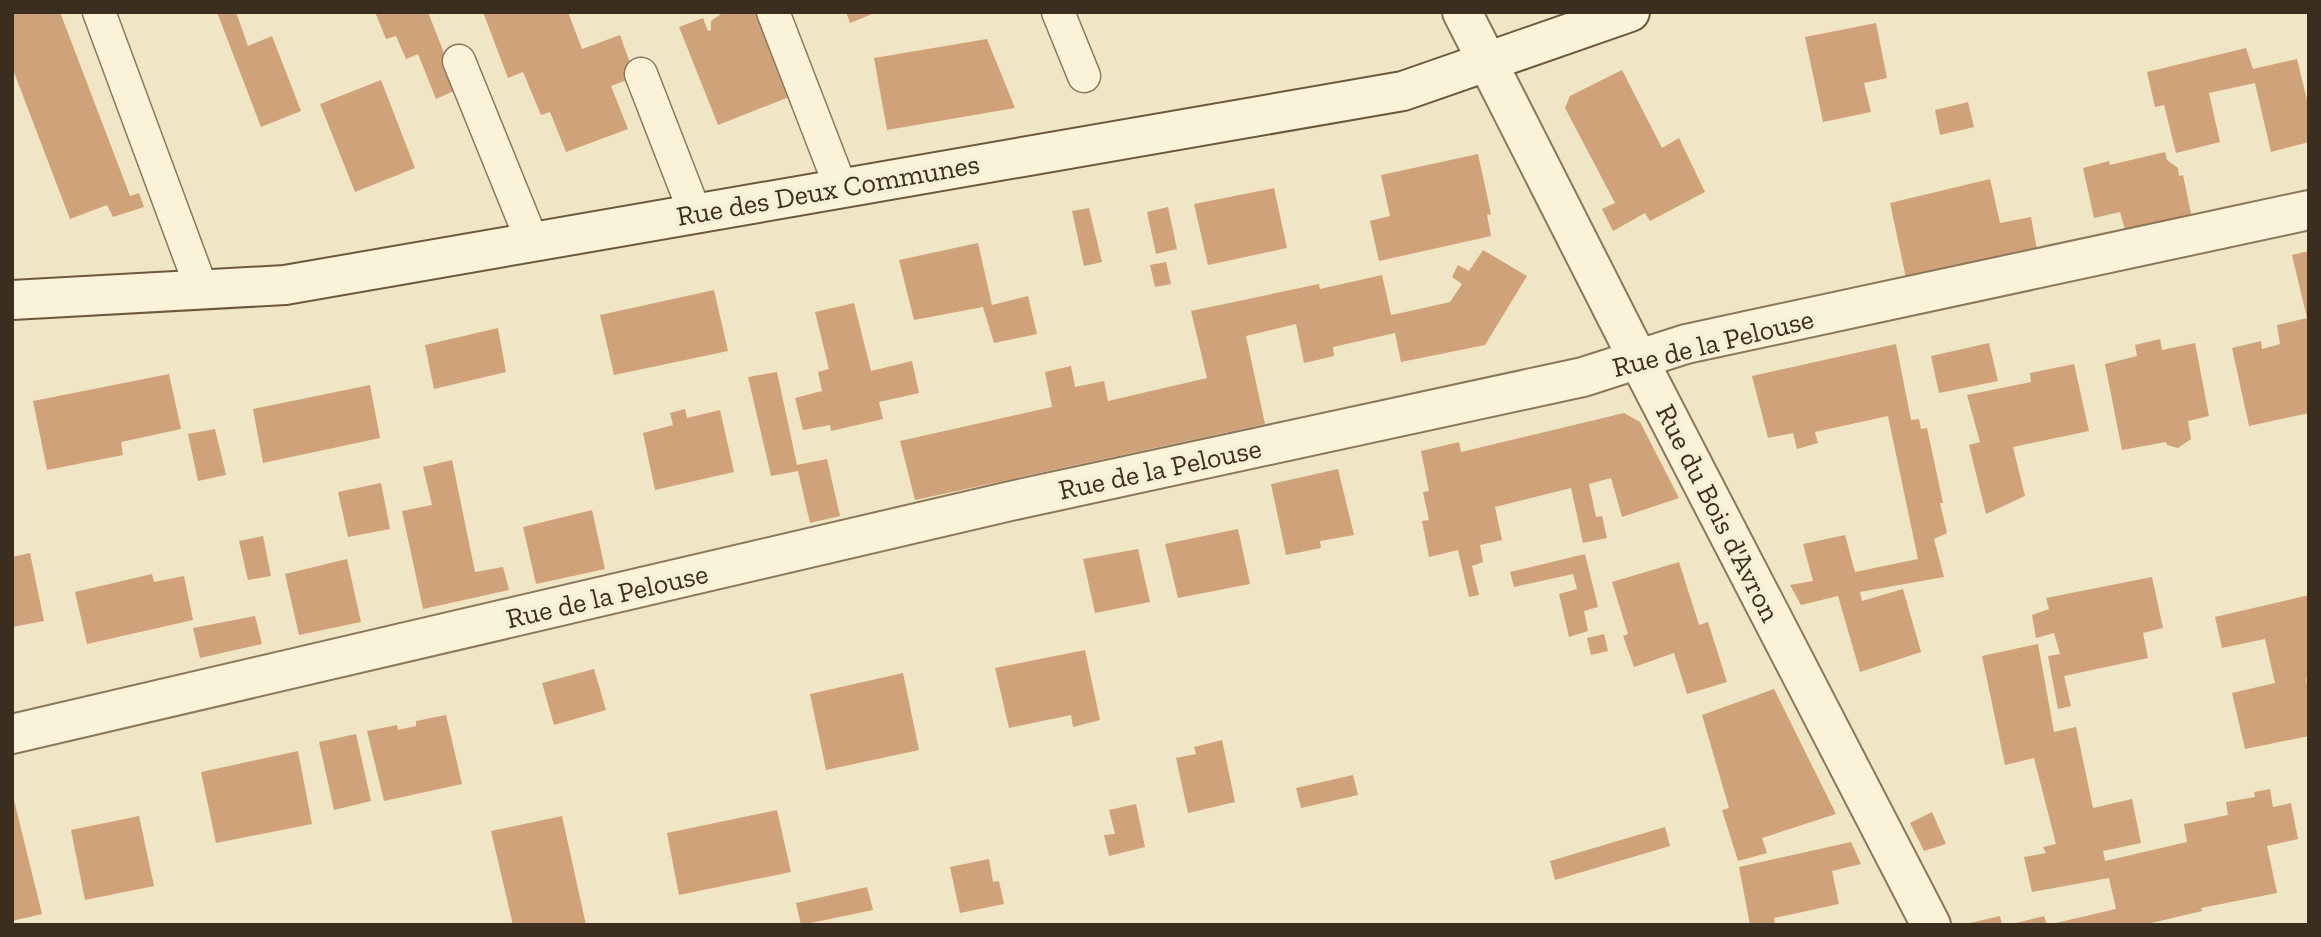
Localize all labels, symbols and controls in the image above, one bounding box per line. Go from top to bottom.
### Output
street label: Rue des Deux Communes [674,147,982,233]
street label: Rue de la Pelouse [1609,302,1817,384]
street label: Rue du Bois d'Avron [1649,399,1787,627]
street label: Rue de la Pelouse [1056,431,1264,507]
street label: Rue de la Pelouse [503,557,711,635]

